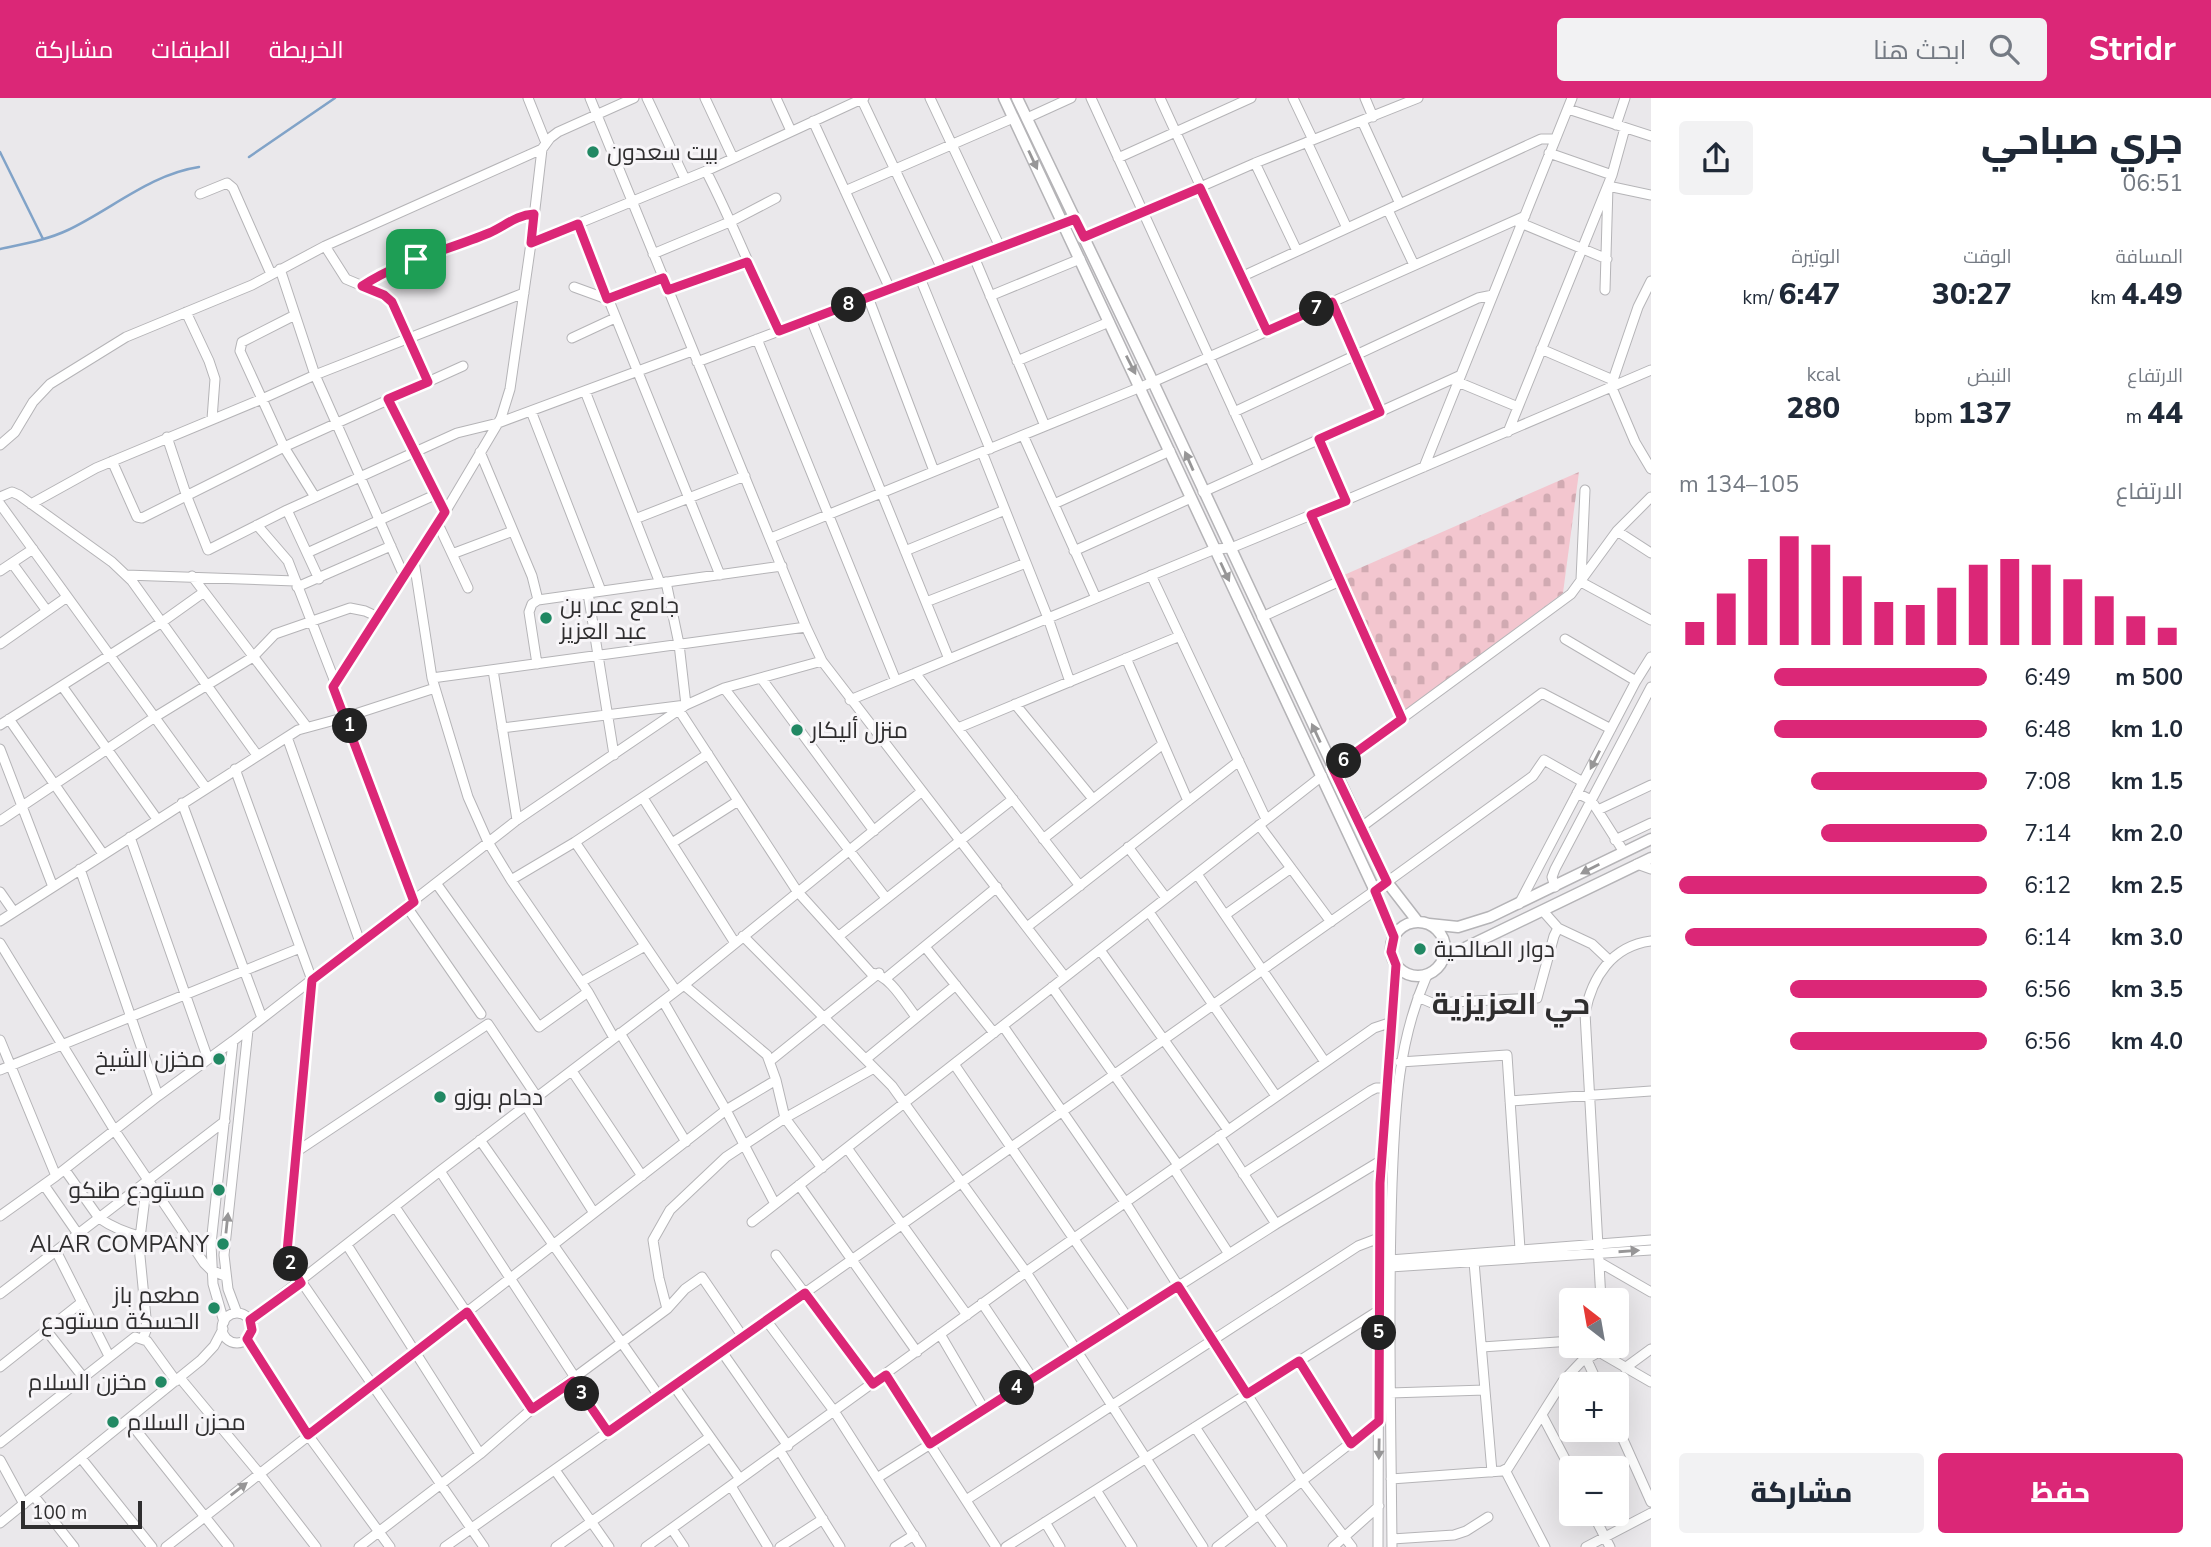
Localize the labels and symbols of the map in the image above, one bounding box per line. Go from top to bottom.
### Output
place label: بيت سعدون [607,137,718,168]
marker: بيت سعدون [585,144,601,160]
one-way arrow [1027,150,1039,170]
pin [386,229,446,289]
pin: 8 [832,288,866,322]
pin: 7 [1300,292,1334,326]
one-way arrow [1125,355,1136,375]
one-way arrow [1183,451,1195,471]
one-way arrow [1219,562,1231,582]
place label: جامع عمر بن عبد العزيز [558,590,679,647]
marker: جامع عمر بن عبد العزيز [538,610,554,626]
pin: 1 [332,708,368,744]
place label: منزل أليكار [809,715,908,746]
marker: منزل أليكار [789,722,805,738]
one-way arrow [1310,723,1322,743]
pin: 6 [1326,744,1362,778]
one-way arrow [1589,750,1600,770]
one-way arrow [1580,864,1600,875]
place label: دوار الصالحية [1434,934,1555,965]
marker: دوار الصالحية [1412,941,1428,957]
district label: حي العزيزية [1432,984,1590,1028]
place label: مخزن الشيخ [95,1044,205,1075]
marker: مخزن الشيخ [211,1051,227,1067]
place label: دحام بوزو [454,1082,543,1113]
marker: دحام بوزو [432,1089,448,1105]
place label: مستودع طنكو [68,1175,205,1206]
marker: مستودع طنكو [211,1182,227,1198]
one-way arrow [221,1212,232,1234]
place label: ALAR COMPANY [29,1229,209,1260]
marker: ALAR COMPANY [215,1236,231,1252]
pin: 2 [274,1246,308,1282]
one-way arrow [1618,1246,1640,1257]
place label: مطعم باز الحسكة مستودع [41,1280,200,1337]
north arrow [1559,1288,1629,1358]
marker: مطعم باز الحسكة مستودع [206,1300,222,1316]
pin: 5 [1362,1316,1396,1350]
place label: مخزن السلام [28,1367,147,1398]
pin: 4 [1000,1370,1034,1406]
marker: مخزن السلام [153,1374,169,1390]
pin: 3 [564,1376,600,1412]
place label: محزن السلام [127,1407,246,1438]
marker: محزن السلام [105,1414,121,1430]
one-way arrow [1373,1439,1385,1461]
one-way arrow [230,1483,248,1497]
scale bar [21,1498,142,1530]

